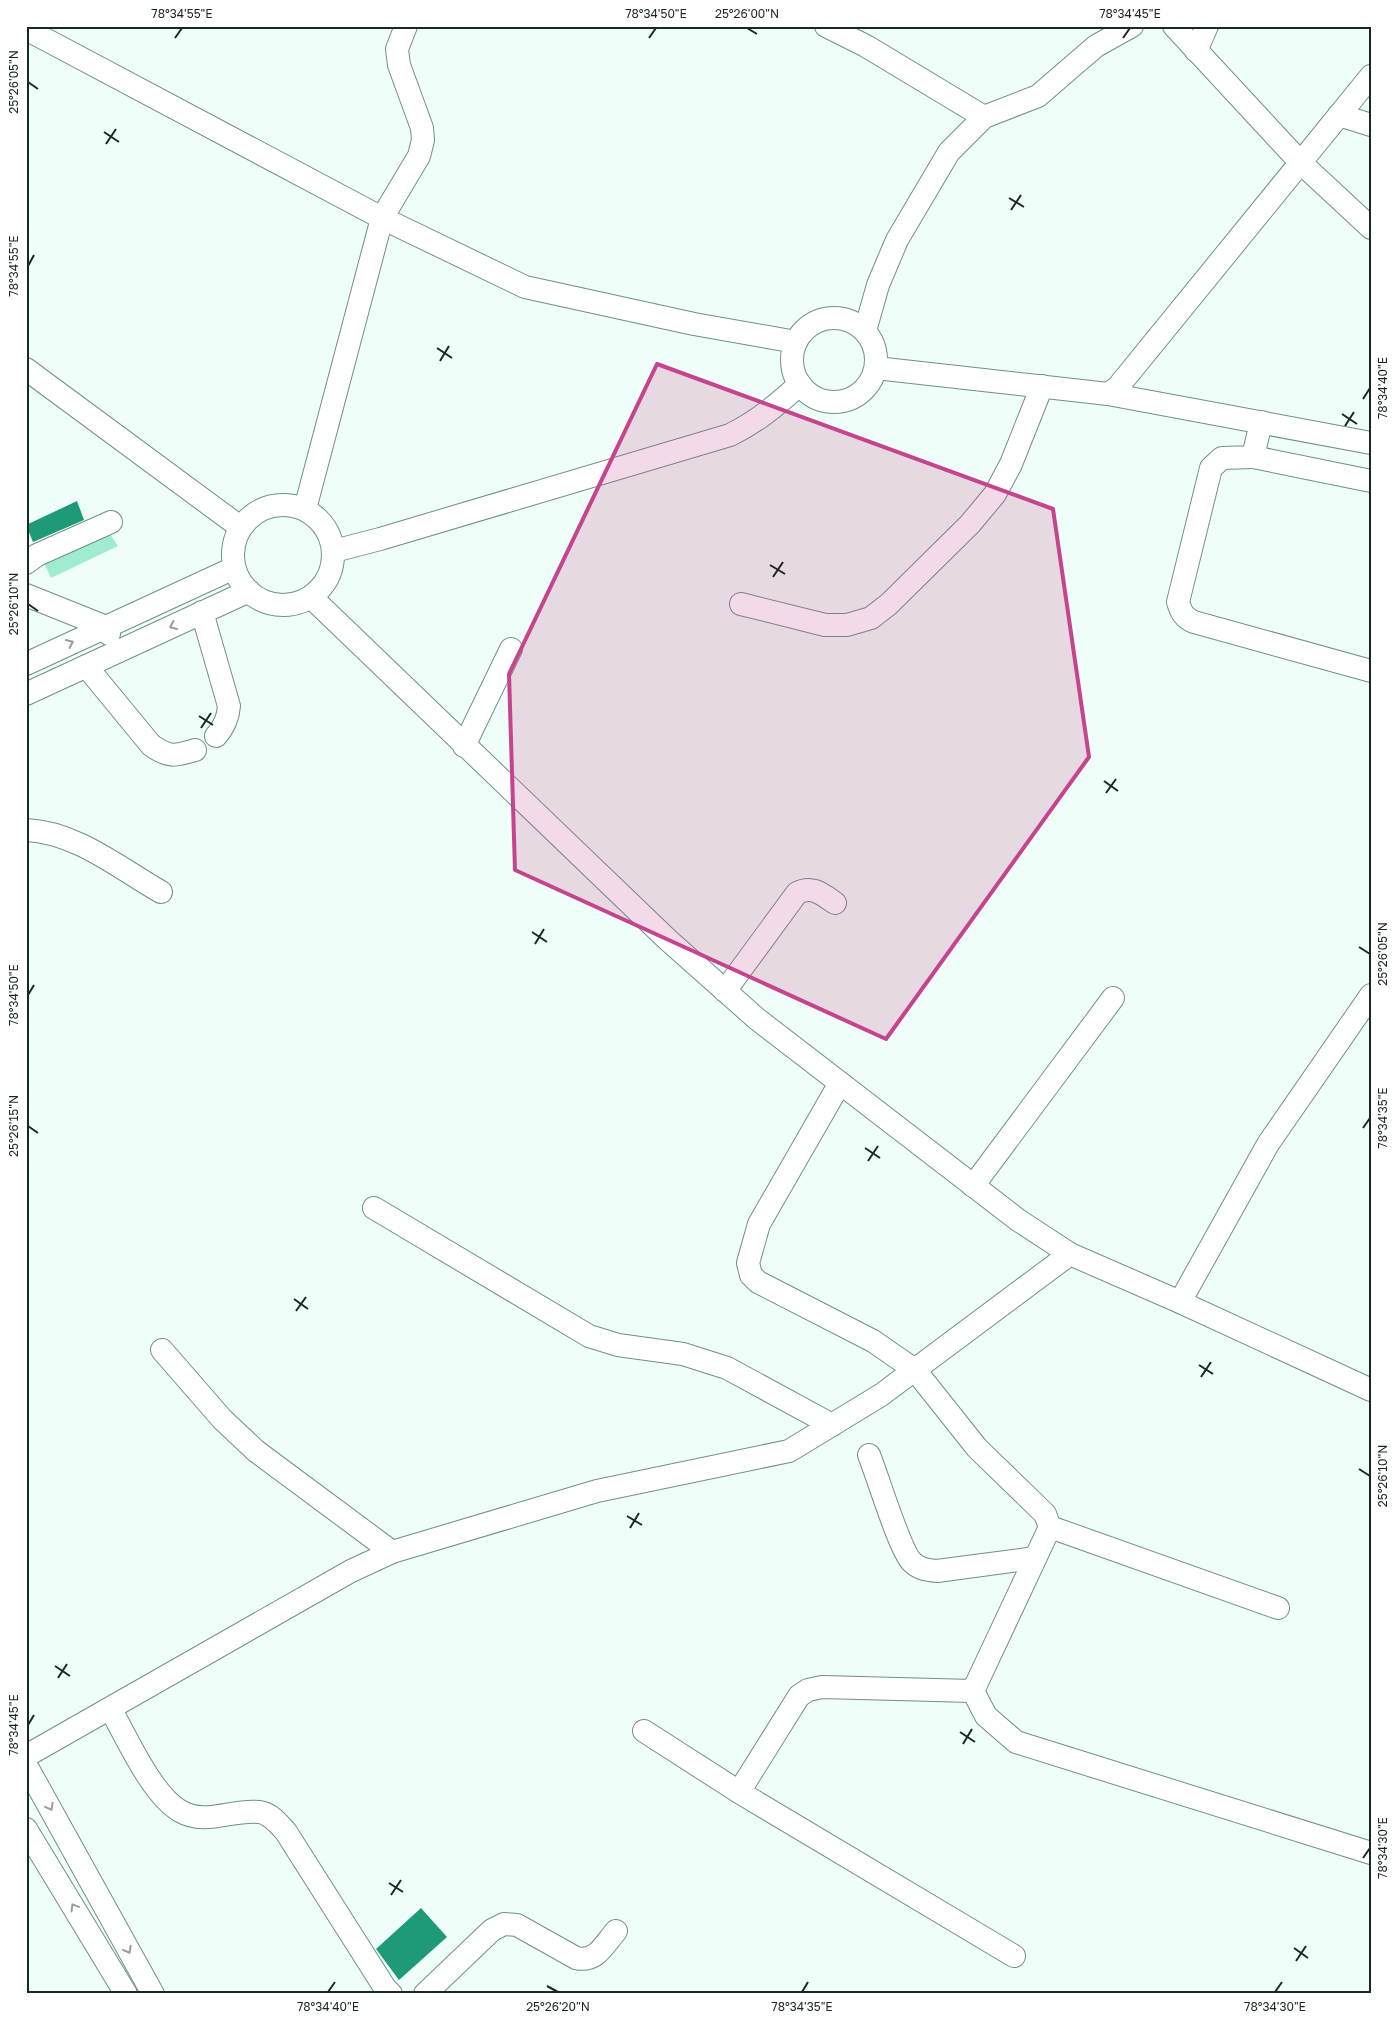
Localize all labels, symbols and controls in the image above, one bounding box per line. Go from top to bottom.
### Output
text: 78°34'55"E [151,6,213,21]
text: 78°34'50"E [625,6,687,21]
text: 25°26'00"N [715,6,779,21]
text: 78°34'45"E [1099,6,1161,21]
text: 25°26'05"N [6,50,21,114]
text: 78°34'55"E [6,235,21,297]
text: 78°34'40"E [1375,357,1390,419]
text: 25°26'10"N [6,573,21,635]
one-way arrow [169,619,178,629]
one-way arrow [65,639,74,649]
text: 25°26'05"N [1375,922,1390,986]
text: 78°34'50"E [6,964,21,1026]
text: 78°34'35"E [1375,1087,1390,1149]
text: 25°26'15"N [6,1095,21,1157]
text: 25°26'10"N [1375,1445,1390,1507]
text: 78°34'45"E [6,1694,21,1756]
one-way arrow [44,1802,54,1811]
text: 78°34'30"E [1375,1817,1390,1879]
one-way arrow [70,1904,80,1913]
one-way arrow [122,1944,132,1953]
text: 78°34'40"E [297,1999,359,2014]
text: 25°26'20"N [526,1999,590,2014]
text: 78°34'35"E [771,1999,833,2014]
text: 78°34'30"E [1244,1999,1306,2014]

